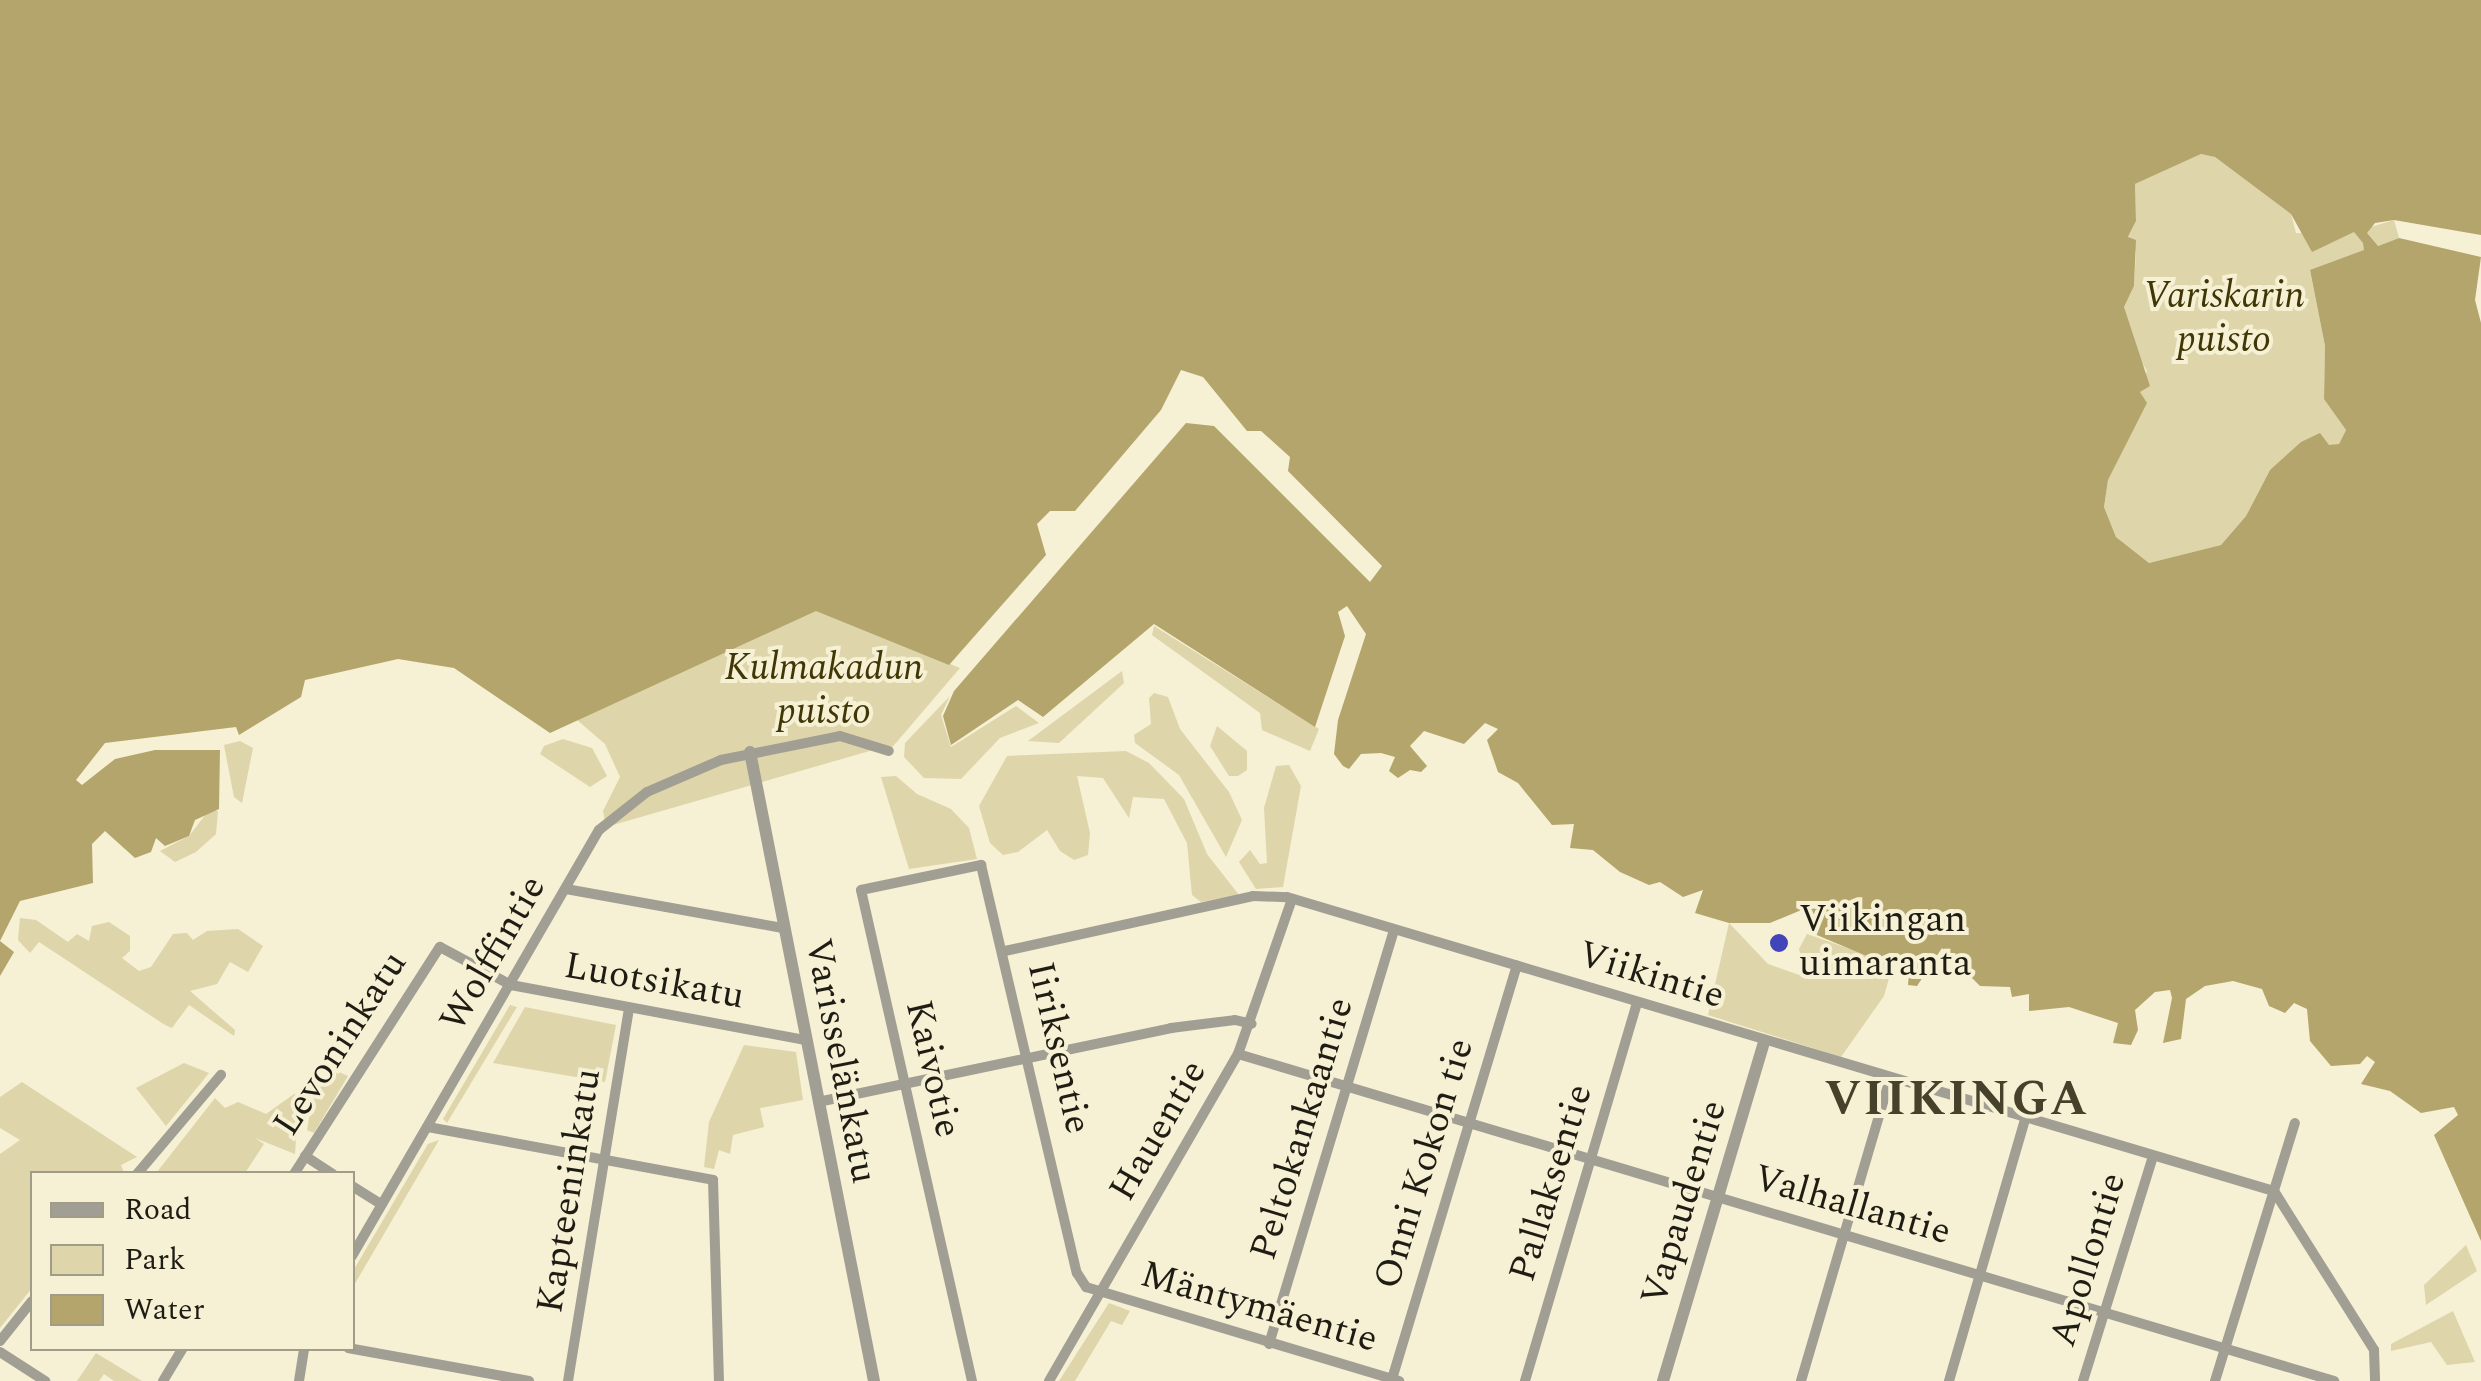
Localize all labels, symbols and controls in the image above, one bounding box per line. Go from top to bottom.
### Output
park label: Variskarin puisto [2143,274,2305,363]
park label: Kulmakadun puisto [725,646,923,736]
street label: Wolffintie [431,868,557,1040]
place label: Viikingan uimaranta [1799,898,1971,988]
street label: Viikintie [1573,932,1729,1020]
marker: Viikingan uimaranta [1768,932,1790,954]
street label: Varisselänkatu [794,935,886,1187]
street label: Levoninkatu [264,943,418,1145]
street label: Luotsikatu [561,944,747,1020]
street label: Iiriksentie [1016,958,1100,1138]
street label: Peltokankaantie [1241,992,1365,1266]
street label: Kaivotie [894,996,970,1142]
street label: Onni Kokon tie [1365,1033,1485,1295]
street label: Hauentie [1101,1053,1217,1209]
street label: Kapteeninkatu [528,1066,612,1316]
district label: VIIKINGA [1824,1071,2090,1129]
street label: Pallaksentie [1500,1079,1604,1287]
street label: Vapaudentie [1632,1095,1738,1311]
street label: Valhallantie [1748,1156,1956,1256]
street label: Apollontie [2041,1168,2137,1352]
legend [30,1171,355,1351]
text: Road [124,1187,192,1233]
text: Park [124,1237,186,1283]
street label: Mäntymäentie [1135,1252,1383,1364]
text: Water [124,1287,205,1333]

